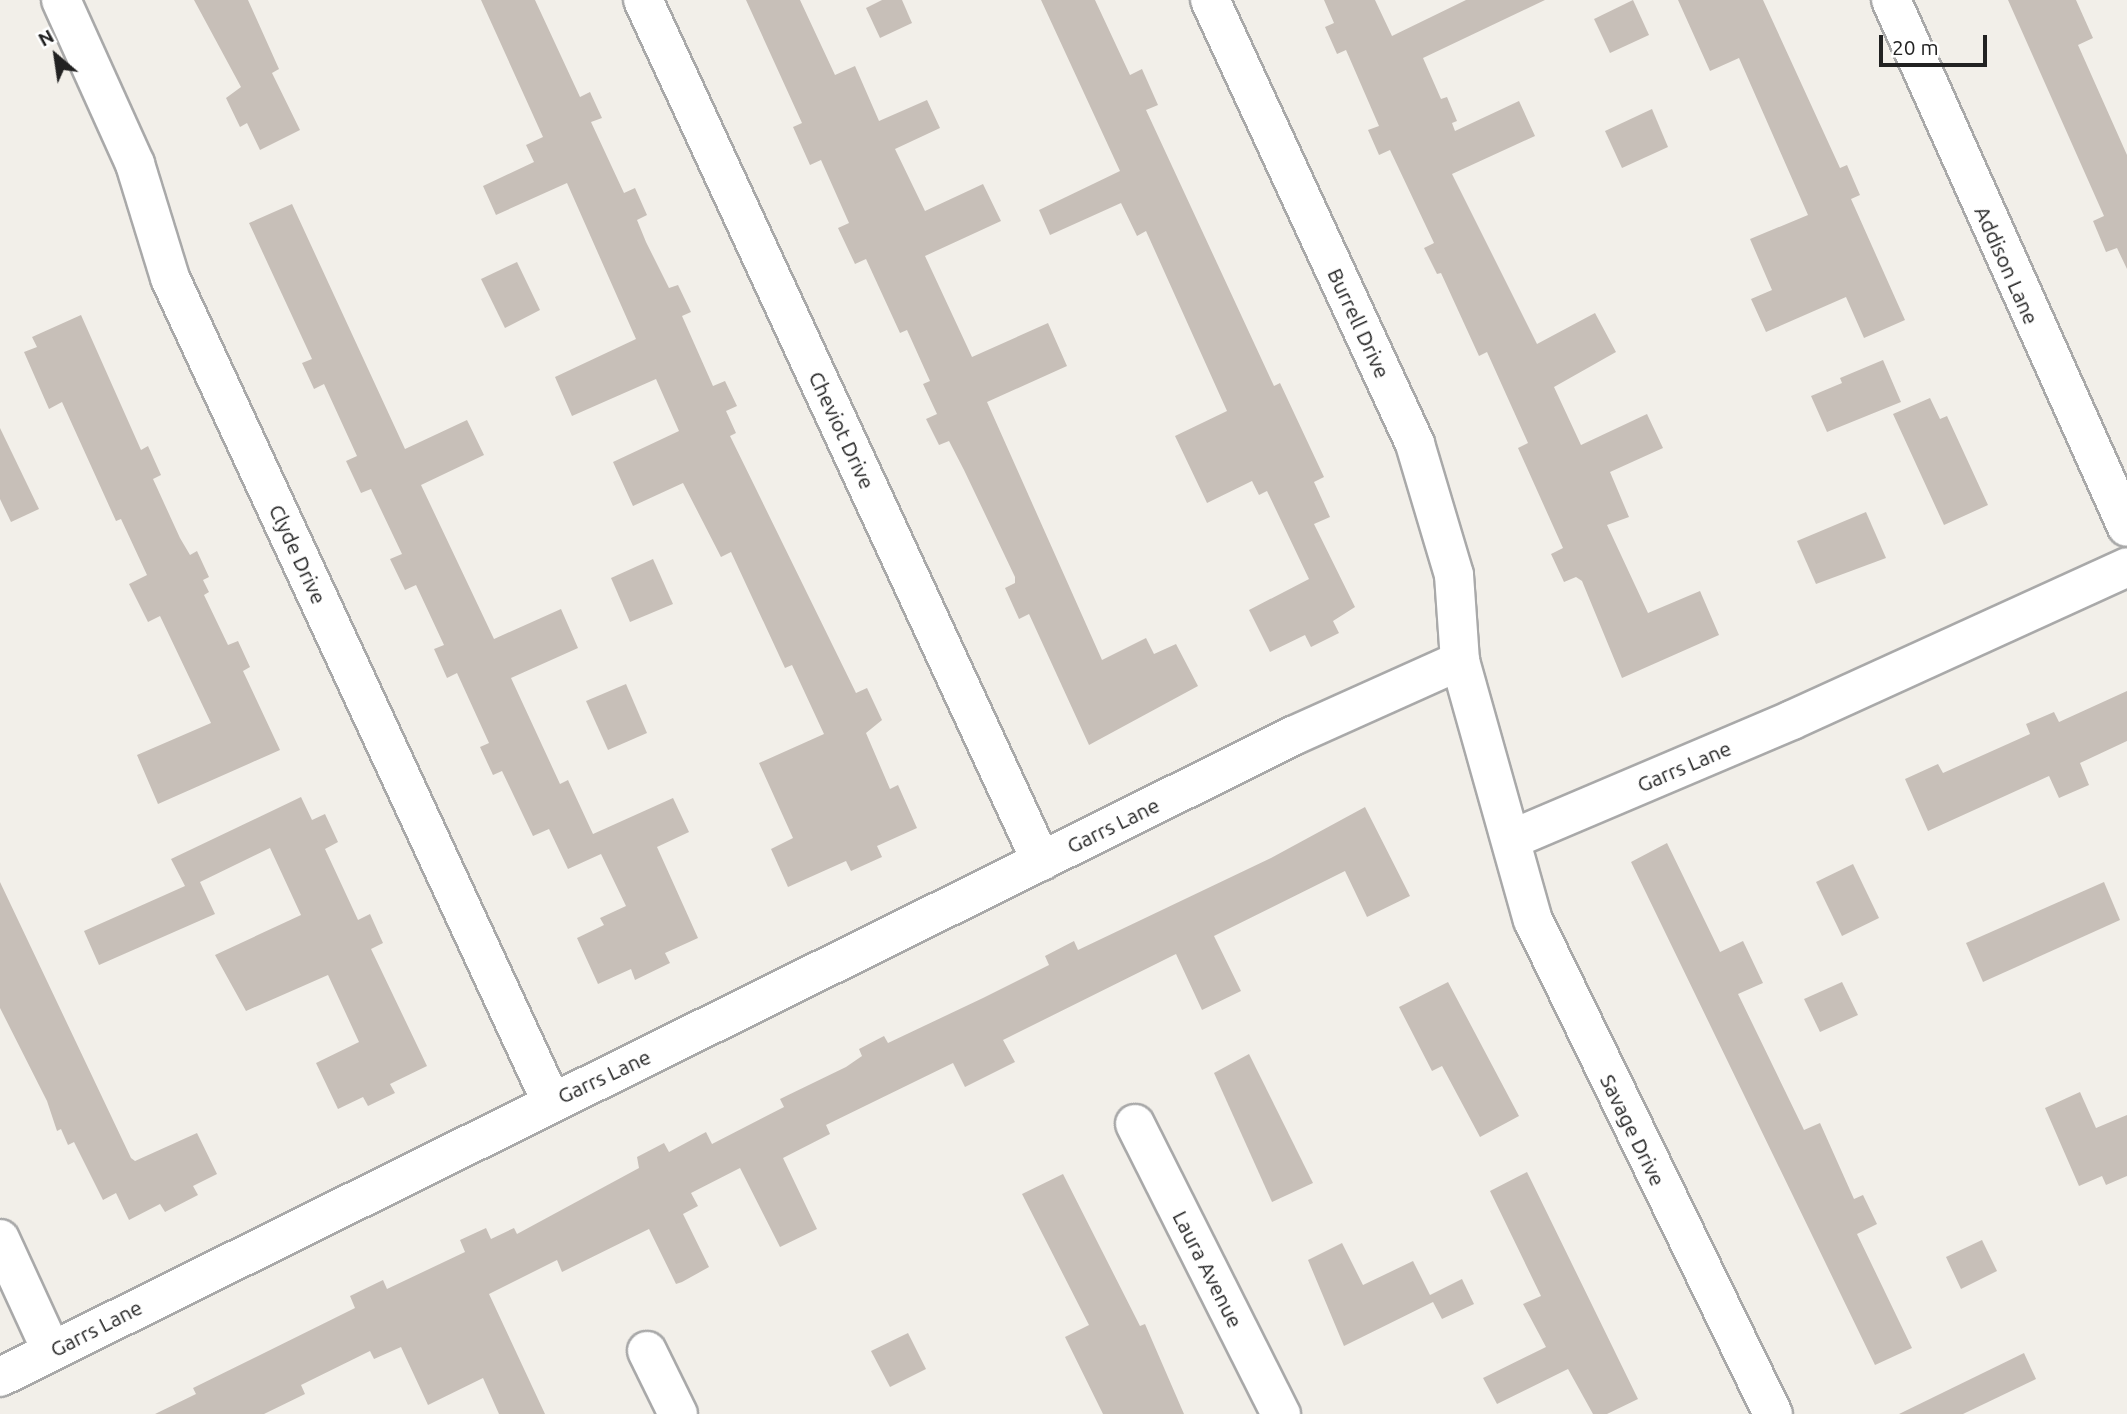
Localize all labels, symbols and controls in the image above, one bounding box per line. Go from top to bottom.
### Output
north arrow [21,21,91,91]
scale bar [1882,21,1990,65]
text: N [34,25,57,51]
text: 20 m [1892,35,1939,59]
street label: Addison Lane [1970,202,2044,328]
street label: Burrell Drive [1323,264,1395,382]
street label: Cheviot Drive [804,367,880,493]
street label: Clyde Drive [264,500,332,608]
street label: Garrs Lane [1633,735,1735,797]
street label: Garrs Lane [1063,792,1163,858]
street label: Garrs Lane [554,1044,654,1108]
street label: Savage Drive [1595,1070,1671,1190]
street label: Laura Avenue [1168,1206,1248,1332]
street label: Garrs Lane [46,1294,146,1362]

